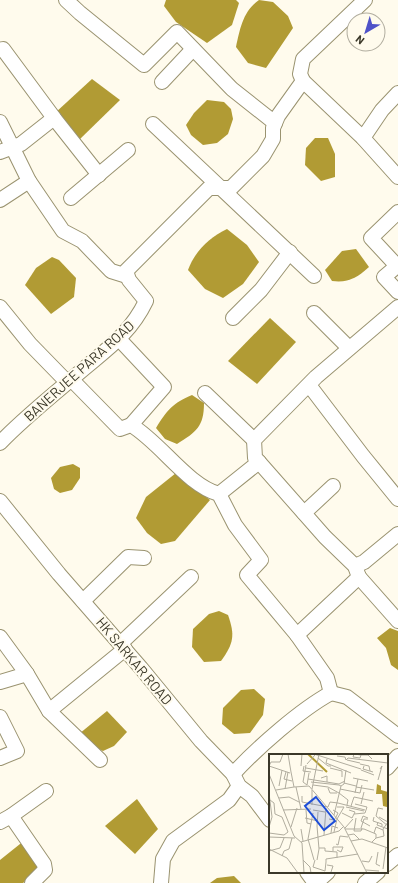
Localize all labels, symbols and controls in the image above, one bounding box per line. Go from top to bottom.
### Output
north arrow [346,12,386,52]
text: N [353,33,366,48]
street label: BANERJEE PARA ROAD [20,317,137,425]
street label: HK SARKAR ROAD [93,613,176,708]
inset map [269,754,388,873]

